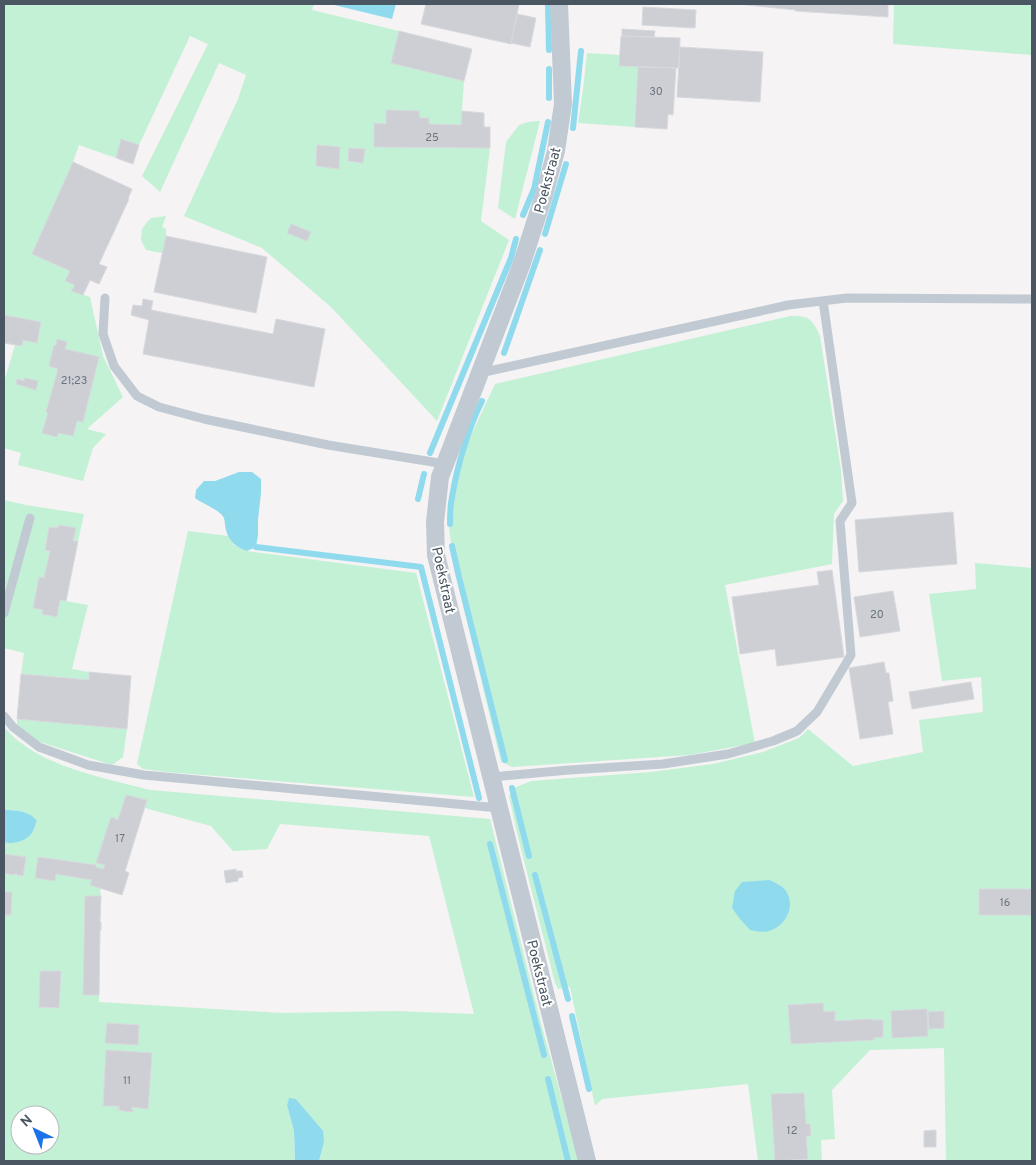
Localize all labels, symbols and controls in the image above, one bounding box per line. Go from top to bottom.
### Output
house number: 30 [649,85,663,99]
house number: 25 [425,131,439,145]
street label: Poekstraat [531,145,565,215]
house number: 21;23 [61,374,87,388]
street label: Poekstraat [427,545,458,615]
house number: 20 [870,608,884,622]
house number: 17 [115,832,125,846]
house number: 16 [1000,896,1010,910]
street label: Poekstraat [522,938,555,1008]
house number: 11 [123,1074,131,1088]
north arrow [10,1105,60,1155]
text: N [18,1112,37,1131]
house number: 12 [787,1124,797,1138]

